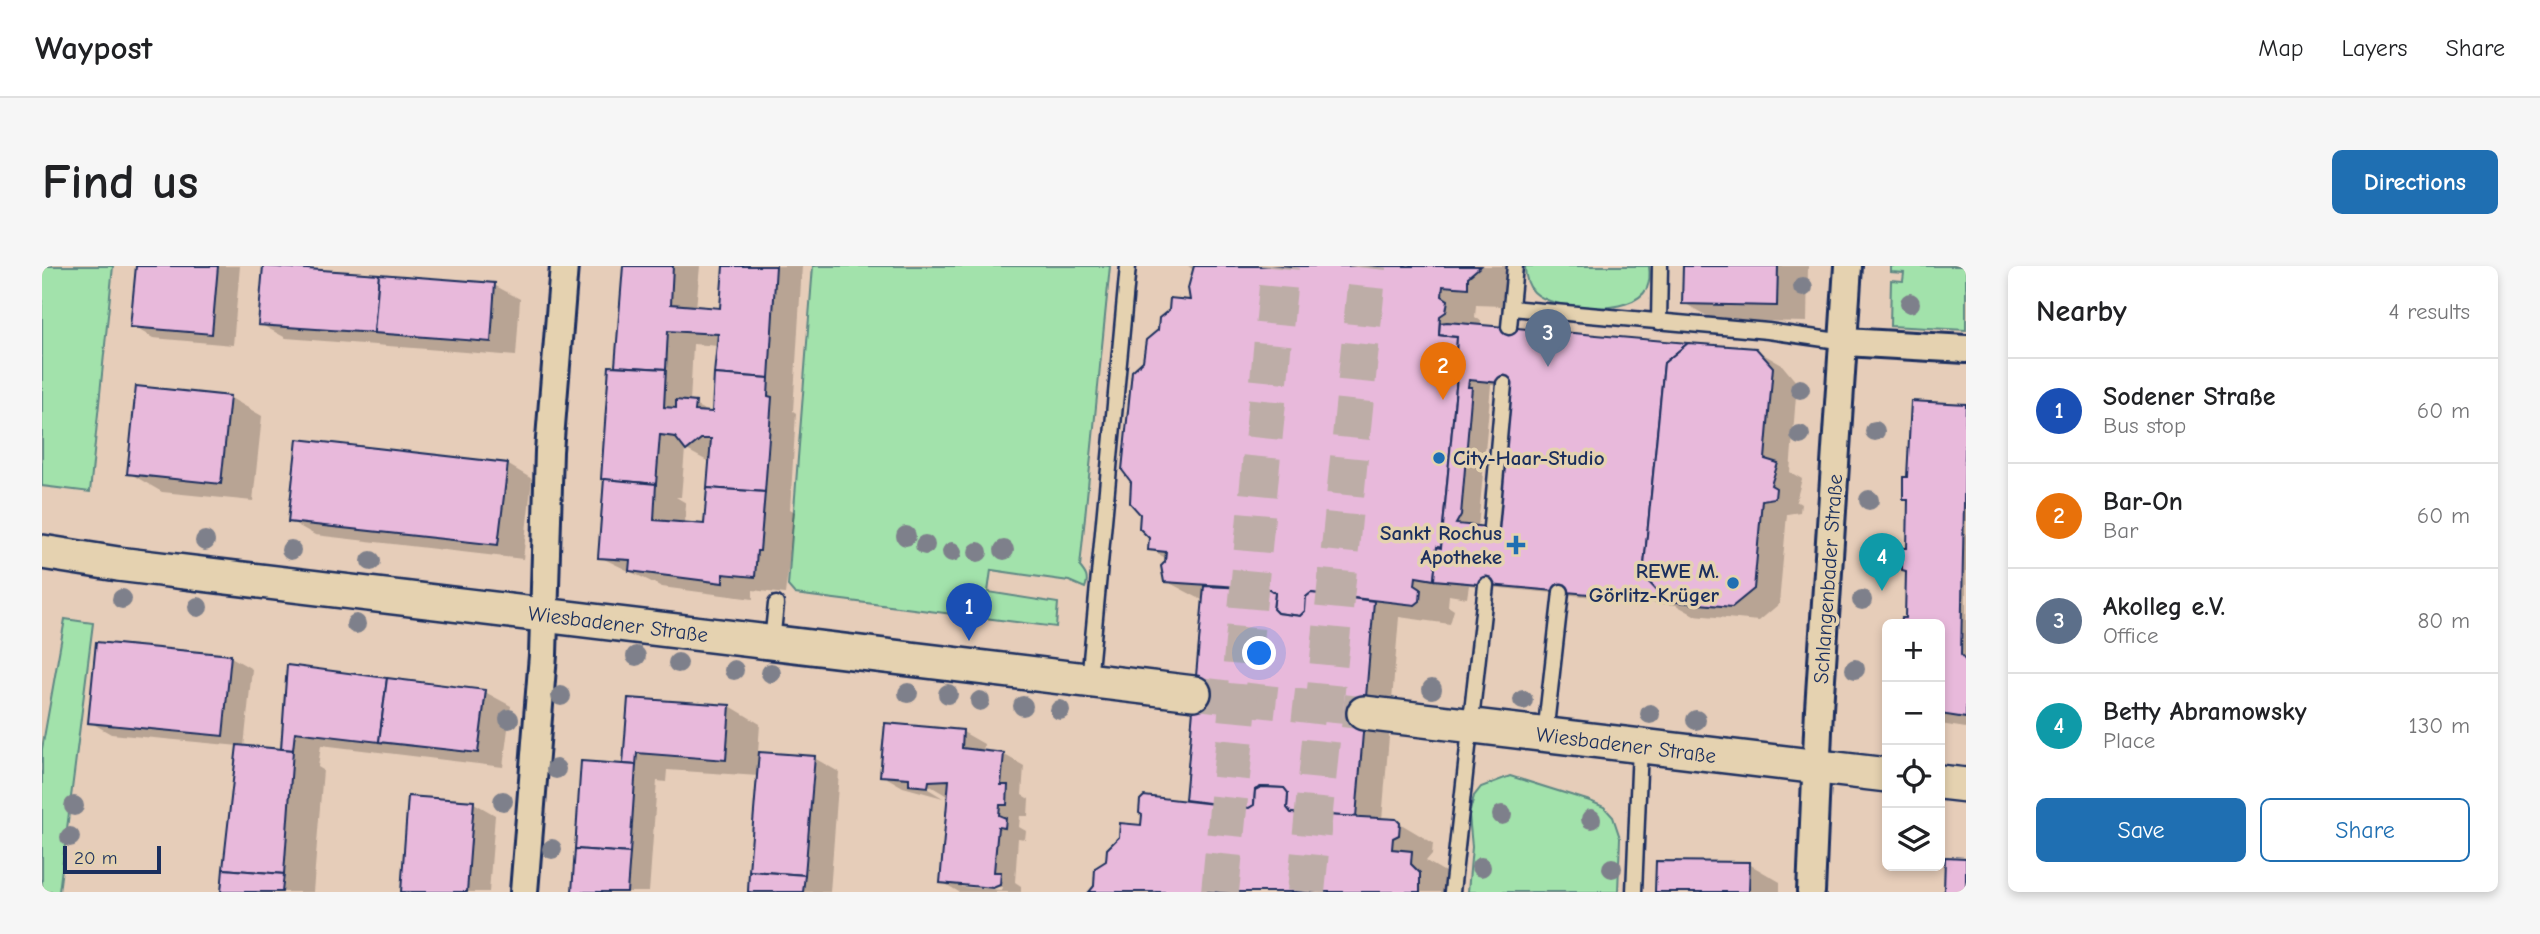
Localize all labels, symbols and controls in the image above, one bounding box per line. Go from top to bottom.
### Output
text: Waypost [35,29,152,67]
text: Map [2258,34,2304,62]
text: Layers [2342,34,2407,62]
text: Share [2445,34,2505,62]
button: Directions [2332,150,2498,214]
text: Find us [42,154,198,210]
text: Nearby [2036,294,2127,329]
text: 4 results [2388,298,2470,325]
pin: 3 [1525,309,1571,367]
pin: 2 [1420,342,1466,400]
text: Sodener Straße [2103,382,2275,412]
text: 1 [2054,397,2064,424]
text: 60 m [2417,397,2470,424]
text: Bus stop [2103,412,2186,439]
place label: City-Haar-Studio [1453,446,1605,470]
marker: City-Haar-Studio [1431,450,1447,466]
street label: Schlangenbader Straße [1809,473,1847,685]
text: Bar-On [2103,487,2183,517]
text: 2 [2053,502,2065,529]
text: 60 m [2417,502,2470,529]
text: Bar [2103,517,2138,544]
place label: Sankt Rochus Apotheke [1380,521,1502,569]
pin: 4 [1859,533,1905,591]
marker: Sankt Rochus Apotheke [1508,537,1524,553]
place label: REWE M. Görlitz-Krüger [1589,559,1720,607]
marker: REWE M. Görlitz-Krüger [1725,575,1741,591]
pin: 1 [946,583,992,641]
text: Akolleg e.V. [2103,592,2225,622]
street label: Wiesbadener Straße [527,601,709,647]
text: 3 [2053,607,2065,634]
text: 80 m [2417,607,2470,634]
map controls [1882,619,1945,871]
button: + [1882,619,1945,682]
text: Office [2103,622,2158,649]
your location [1242,636,1276,670]
button: − [1882,682,1945,745]
text: Betty Abramowsky [2103,697,2307,727]
text: 4 [2054,712,2064,739]
text: 130 m [2409,712,2470,739]
street label: Wiesbadener Straße [1535,722,1717,768]
text: Place [2103,727,2155,754]
button: locate [1882,745,1945,808]
button: Save [2036,798,2246,862]
button: Share [2260,798,2470,862]
button: layers [1882,808,1945,871]
scale bar [63,843,161,875]
text: 20 m [74,847,118,869]

